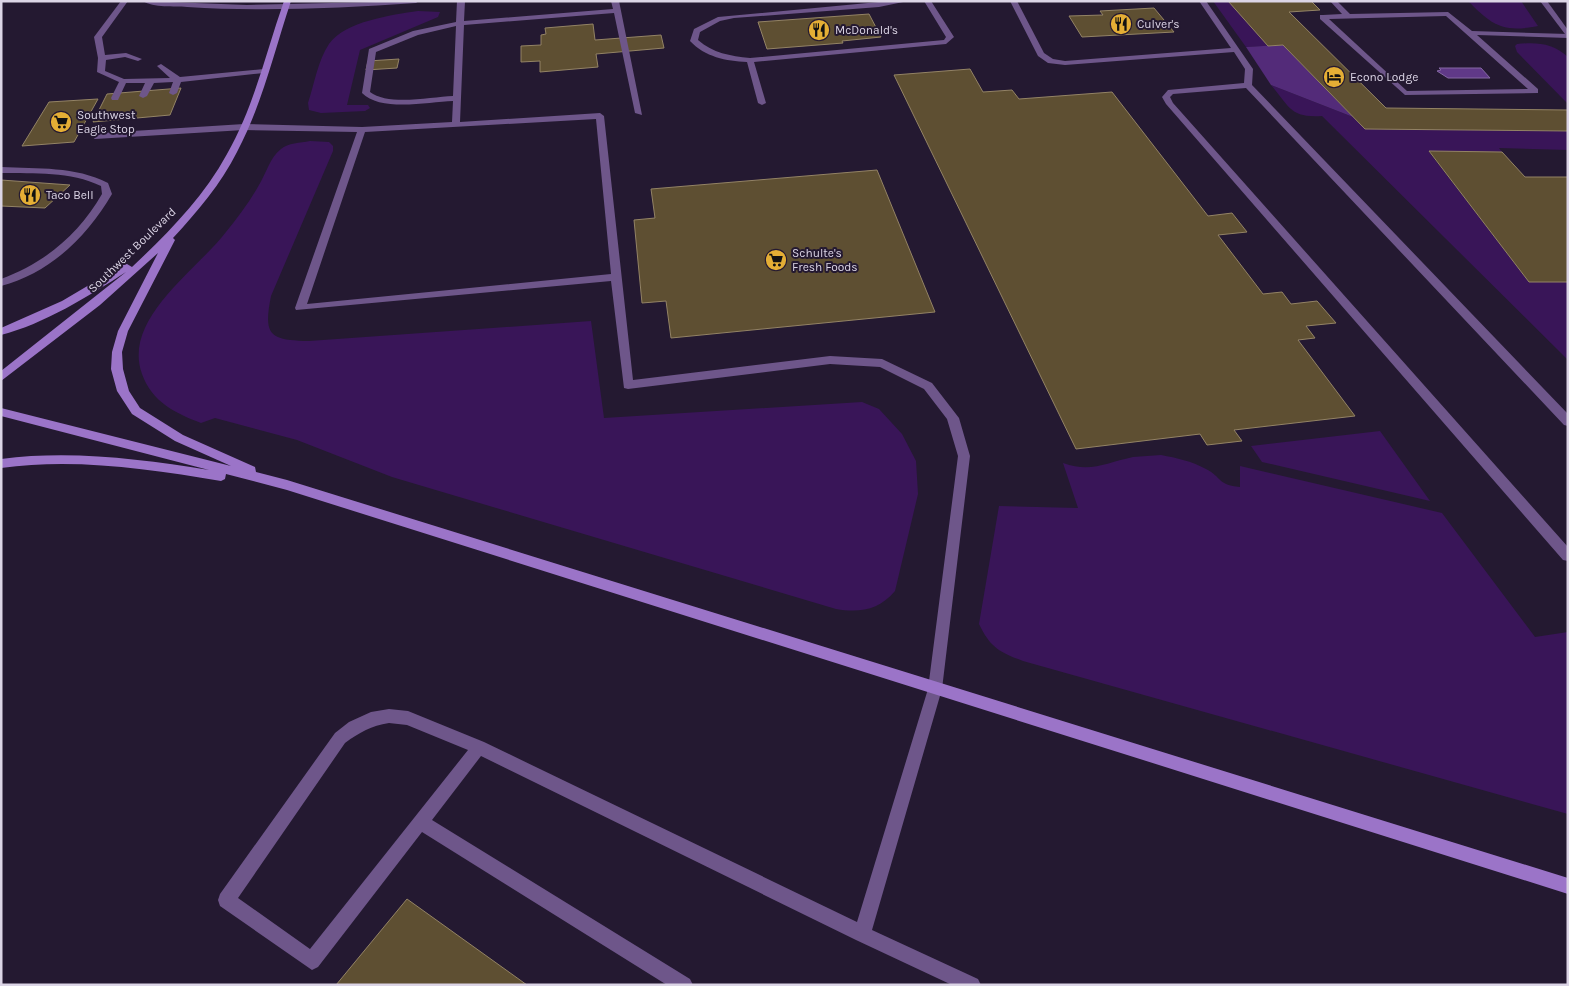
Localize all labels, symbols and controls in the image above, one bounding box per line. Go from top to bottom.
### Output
restaurant icon: Culver's [1109,12,1133,36]
place label: Culver's [1137,17,1179,31]
restaurant icon: McDonald's [807,18,831,42]
place label: McDonald's [835,23,898,37]
hotel icon: Econo Lodge [1322,65,1346,89]
place label: Econo Lodge [1350,70,1418,84]
place label: Southwest Eagle Stop [77,108,136,136]
supermarket icon: Southwest Eagle Stop [49,110,73,134]
restaurant icon: Taco Bell [18,183,42,207]
place label: Taco Bell [46,188,94,202]
street label: Southwest Boulevard [85,205,179,295]
place label: Schulte's Fresh Foods [792,246,858,274]
supermarket icon: Schulte's Fresh Foods [764,248,788,272]

